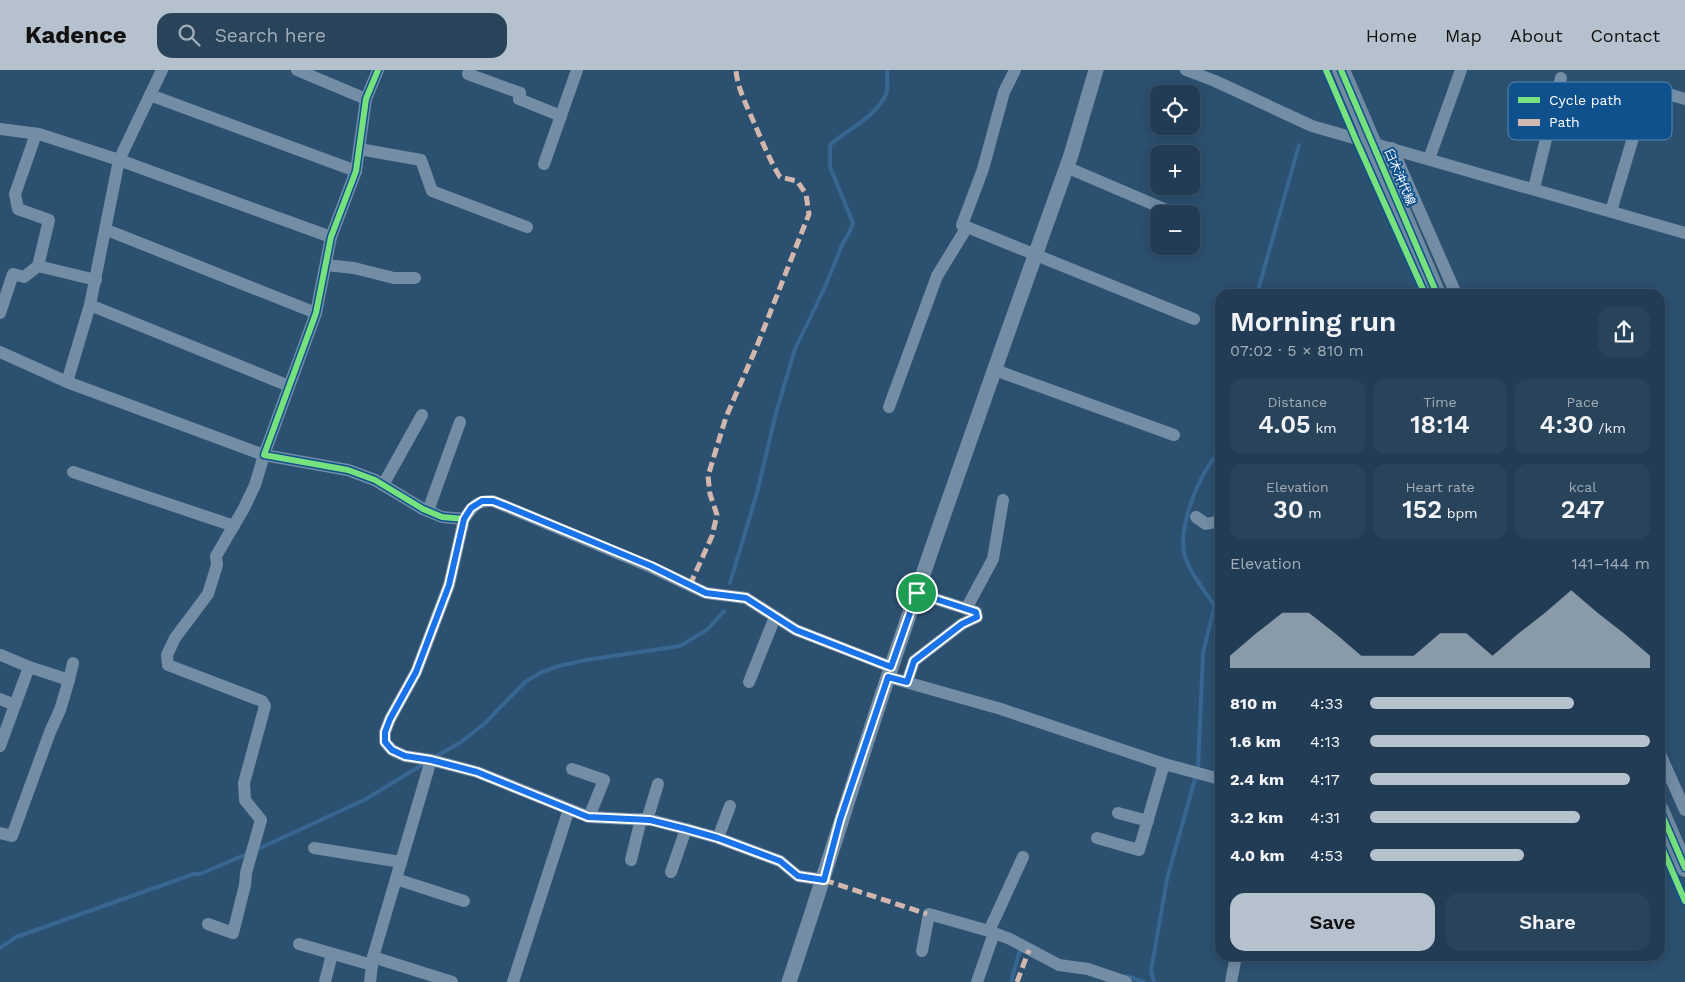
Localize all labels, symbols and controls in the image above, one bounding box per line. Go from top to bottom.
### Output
search box [157,13,507,58]
text: Kadence [25,21,127,49]
icon: search [175,21,203,49]
text: Search here [215,24,326,47]
text: Home [1366,25,1417,46]
text: Map [1445,25,1482,46]
text: About [1510,25,1562,46]
text: Contact [1590,25,1660,46]
legend [1508,82,1672,140]
map controls [1150,85,1200,255]
button: locate [1150,85,1200,135]
text: Cycle path [1549,92,1622,108]
text: Path [1549,114,1580,130]
button: + [1150,145,1200,195]
street label: 臼木沖代線 [1382,147,1418,207]
button: − [1150,205,1200,255]
text: Morning run [1230,305,1396,338]
button: share [1598,306,1650,358]
text: 07:02 · 5 × 810 m [1230,341,1364,360]
text: Distance [1268,394,1327,410]
text: Time [1423,394,1457,410]
text: Pace [1566,394,1599,410]
text: 4.05 [1258,410,1311,439]
text: 18:14 [1410,410,1470,439]
text: 4:30 [1540,410,1594,439]
text: km [1311,420,1337,436]
text: /km [1594,420,1626,436]
text: Elevation [1266,479,1329,495]
text: Heart rate [1405,479,1475,495]
text: kcal [1569,479,1597,495]
text: 30 [1273,495,1304,524]
text: 152 [1402,495,1442,524]
text: 247 [1561,495,1605,524]
text: m [1304,505,1322,521]
text: bpm [1442,505,1478,521]
text: Elevation [1230,554,1301,573]
text: 141–144 m [1572,554,1650,573]
pin [896,572,938,614]
icon: arrive [903,579,931,607]
text: 810 m [1230,694,1277,713]
text: 4:33 [1310,694,1343,713]
text: 1.6 km [1230,732,1281,751]
text: 4:13 [1310,732,1340,751]
text: 2.4 km [1230,770,1284,789]
text: 4:17 [1310,770,1340,789]
text: 3.2 km [1230,808,1283,827]
text: 4:31 [1310,808,1340,827]
text: 4.0 km [1230,846,1285,865]
text: 4:53 [1310,846,1343,865]
button: Save [1230,893,1435,951]
button: Share [1445,893,1650,951]

